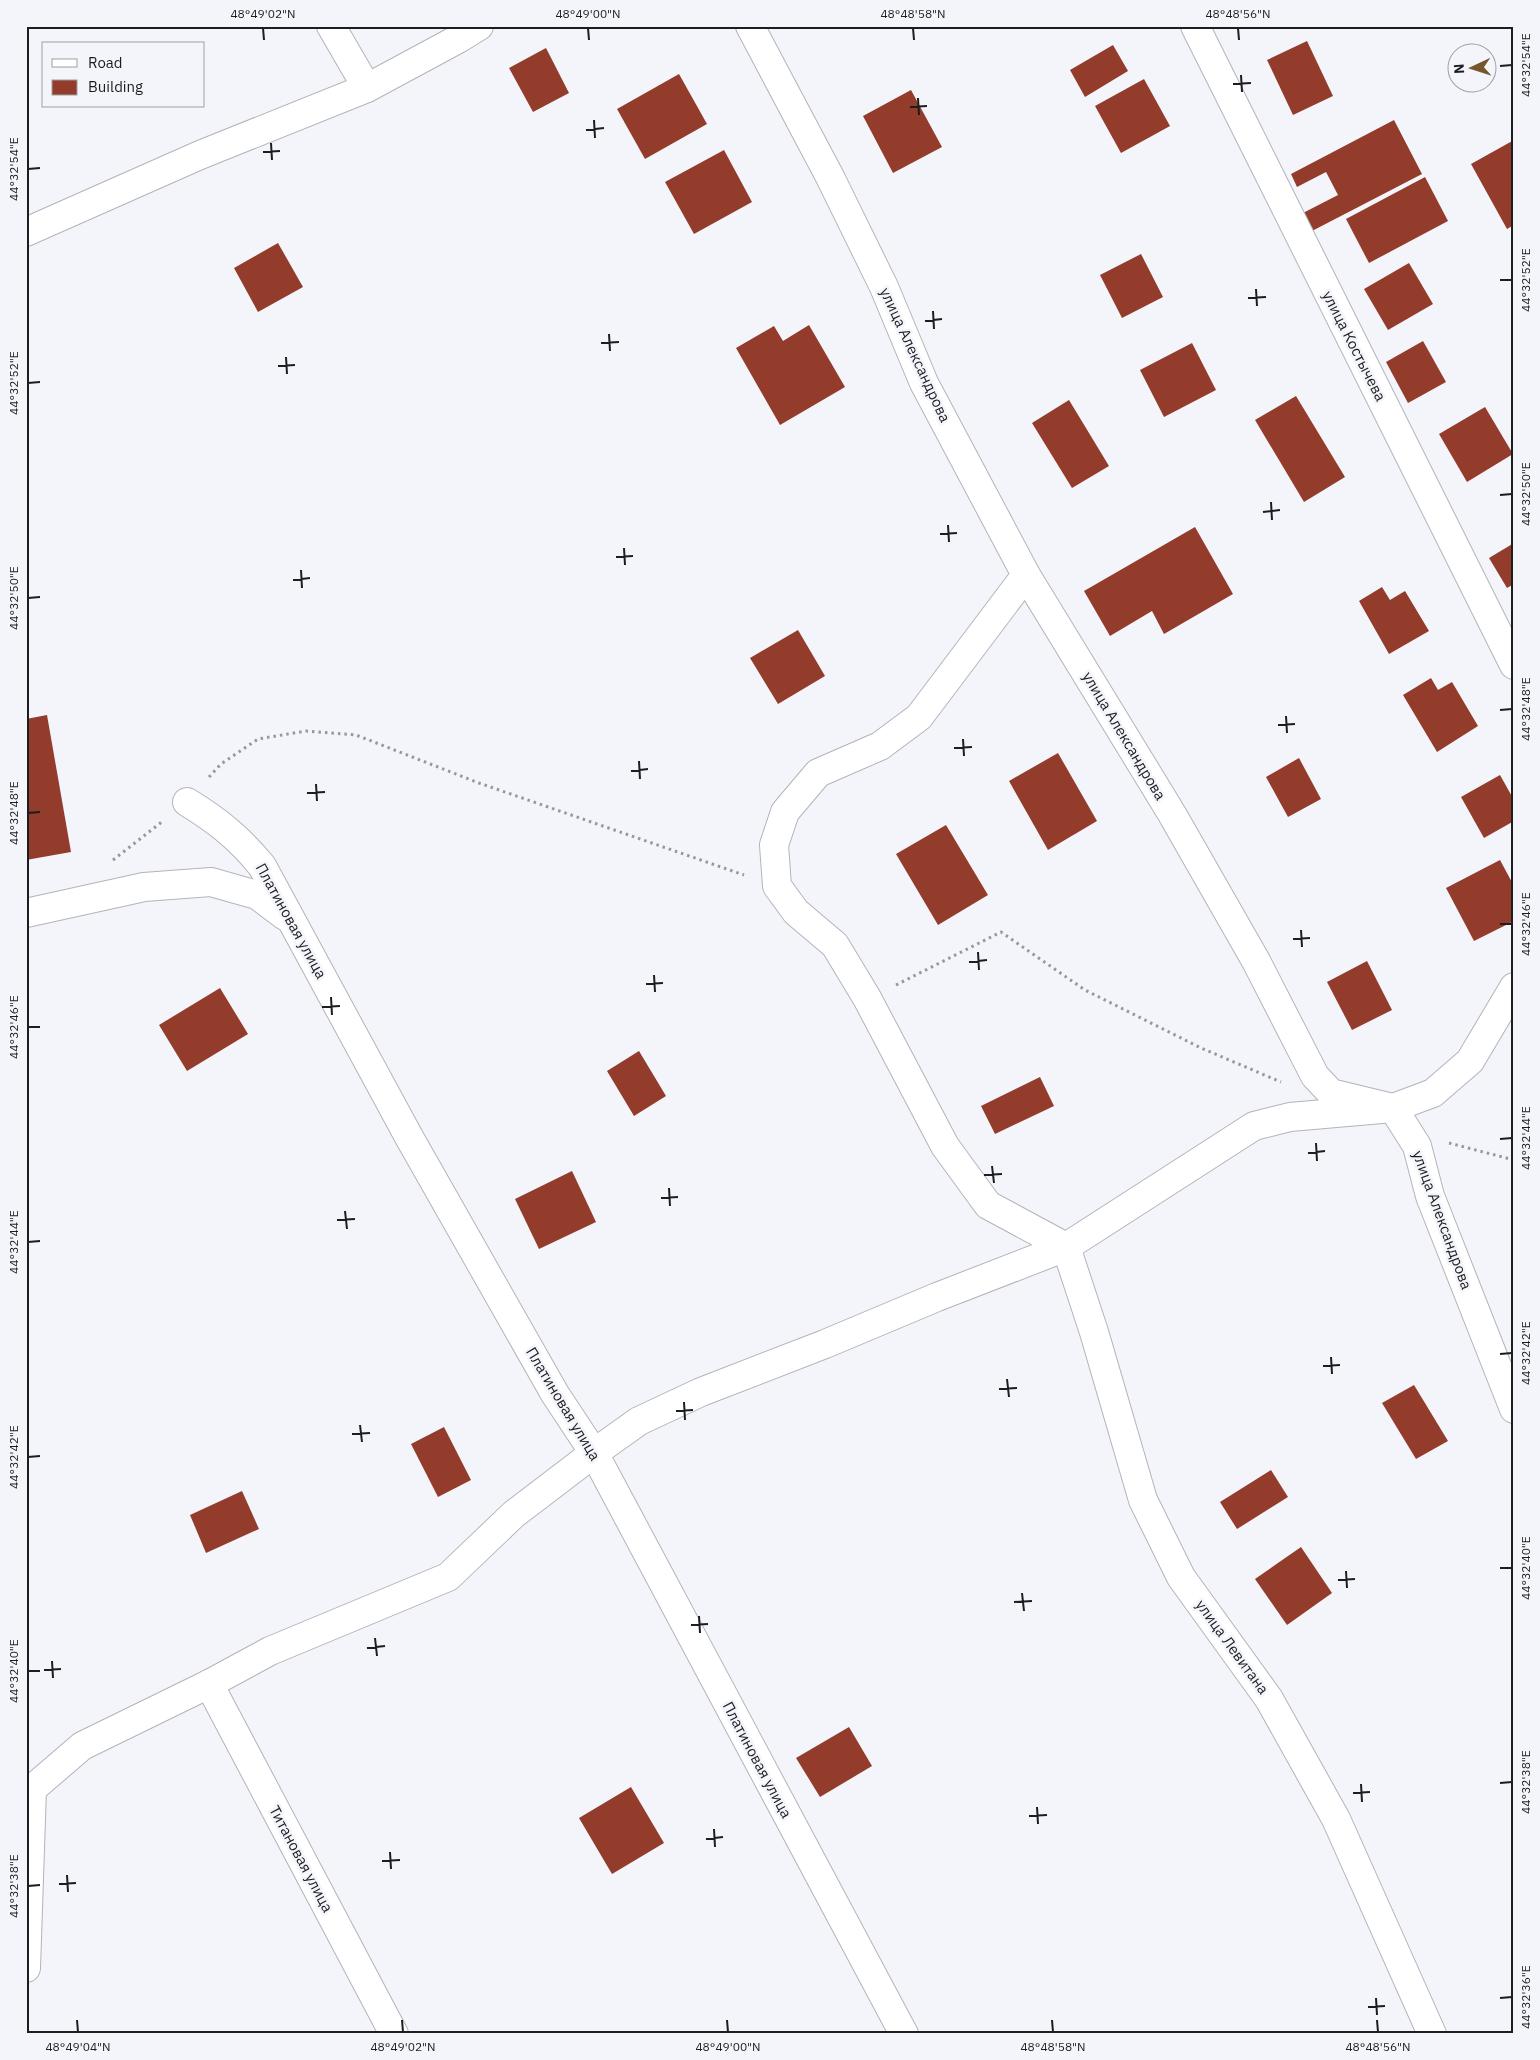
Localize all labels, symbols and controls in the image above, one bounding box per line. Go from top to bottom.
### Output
text: 48°49'02"N [230,6,296,21]
text: 48°49'00"N [555,6,621,21]
text: 48°48'58"N [880,6,946,21]
text: 48°48'56"N [1205,6,1271,21]
text: 44°32'54"E [1518,33,1533,97]
legend [42,42,205,108]
north arrow [1448,42,1498,92]
text: Road [88,53,123,72]
text: N [1450,63,1468,75]
text: Building [88,77,143,96]
text: 44°32'54"E [6,137,21,201]
text: 44°32'52"E [1518,248,1533,312]
street label: улица Александрова [876,284,955,425]
street label: улица Костычева [1318,287,1390,404]
text: 44°32'52"E [6,351,21,415]
text: 44°32'50"E [1518,462,1533,526]
text: 44°32'50"E [6,566,21,630]
street label: улица Александрова [1079,668,1170,803]
text: 44°32'48"E [1518,677,1533,741]
text: 44°32'48"E [6,781,21,845]
street label: Платиновая улица [252,860,331,982]
text: 44°32'46"E [1518,892,1533,956]
text: 44°32'46"E [6,995,21,1059]
text: 44°32'44"E [1518,1106,1533,1170]
street label: улица Александрова [1409,1148,1476,1292]
text: 44°32'44"E [6,1210,21,1274]
text: 44°32'42"E [1518,1321,1533,1385]
street label: Платиновая улица [522,1344,605,1464]
text: 44°32'42"E [6,1425,21,1489]
text: 44°32'40"E [1518,1536,1533,1600]
street label: улица Левитана [1192,1596,1273,1698]
text: 44°32'40"E [6,1639,21,1703]
street label: Платиновая улица [719,1698,796,1821]
text: 44°32'38"E [1518,1750,1533,1814]
street label: Титановая улица [265,1802,338,1915]
text: 44°32'38"E [6,1854,21,1918]
text: 44°32'36"E [1518,1965,1533,2029]
text: 48°49'04"N [45,2039,111,2054]
text: 48°49'02"N [370,2039,436,2054]
text: 48°49'00"N [695,2039,761,2054]
text: 48°48'58"N [1020,2039,1086,2054]
text: 48°48'56"N [1345,2039,1411,2054]

